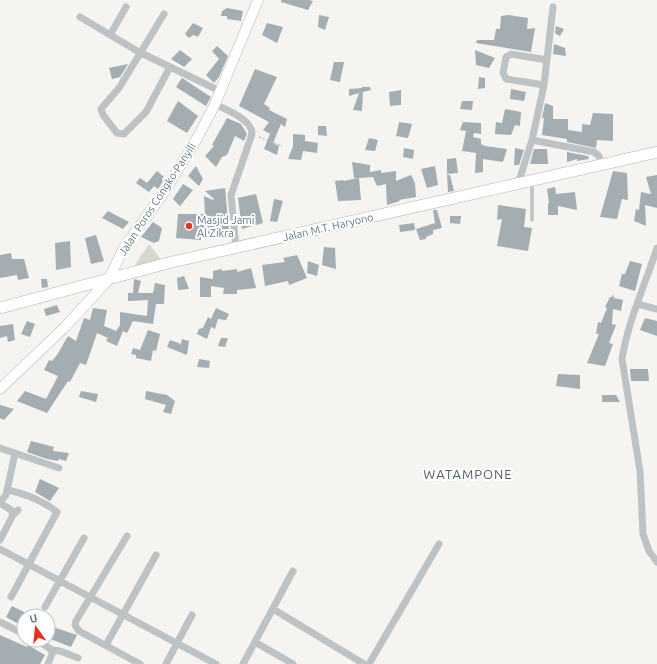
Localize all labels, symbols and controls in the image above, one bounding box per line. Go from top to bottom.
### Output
street label: Jalan Poros Congko-Panyili [116,140,198,258]
street label: Jalan M.T. Haryono [281,211,375,243]
place label: Masjid Jami Al Zikra [197,214,255,239]
marker: Masjid Jami Al Zikra [184,221,194,231]
district label: WATAMPONE [423,467,513,481]
north arrow [16,608,56,648]
text: U [28,612,39,625]

